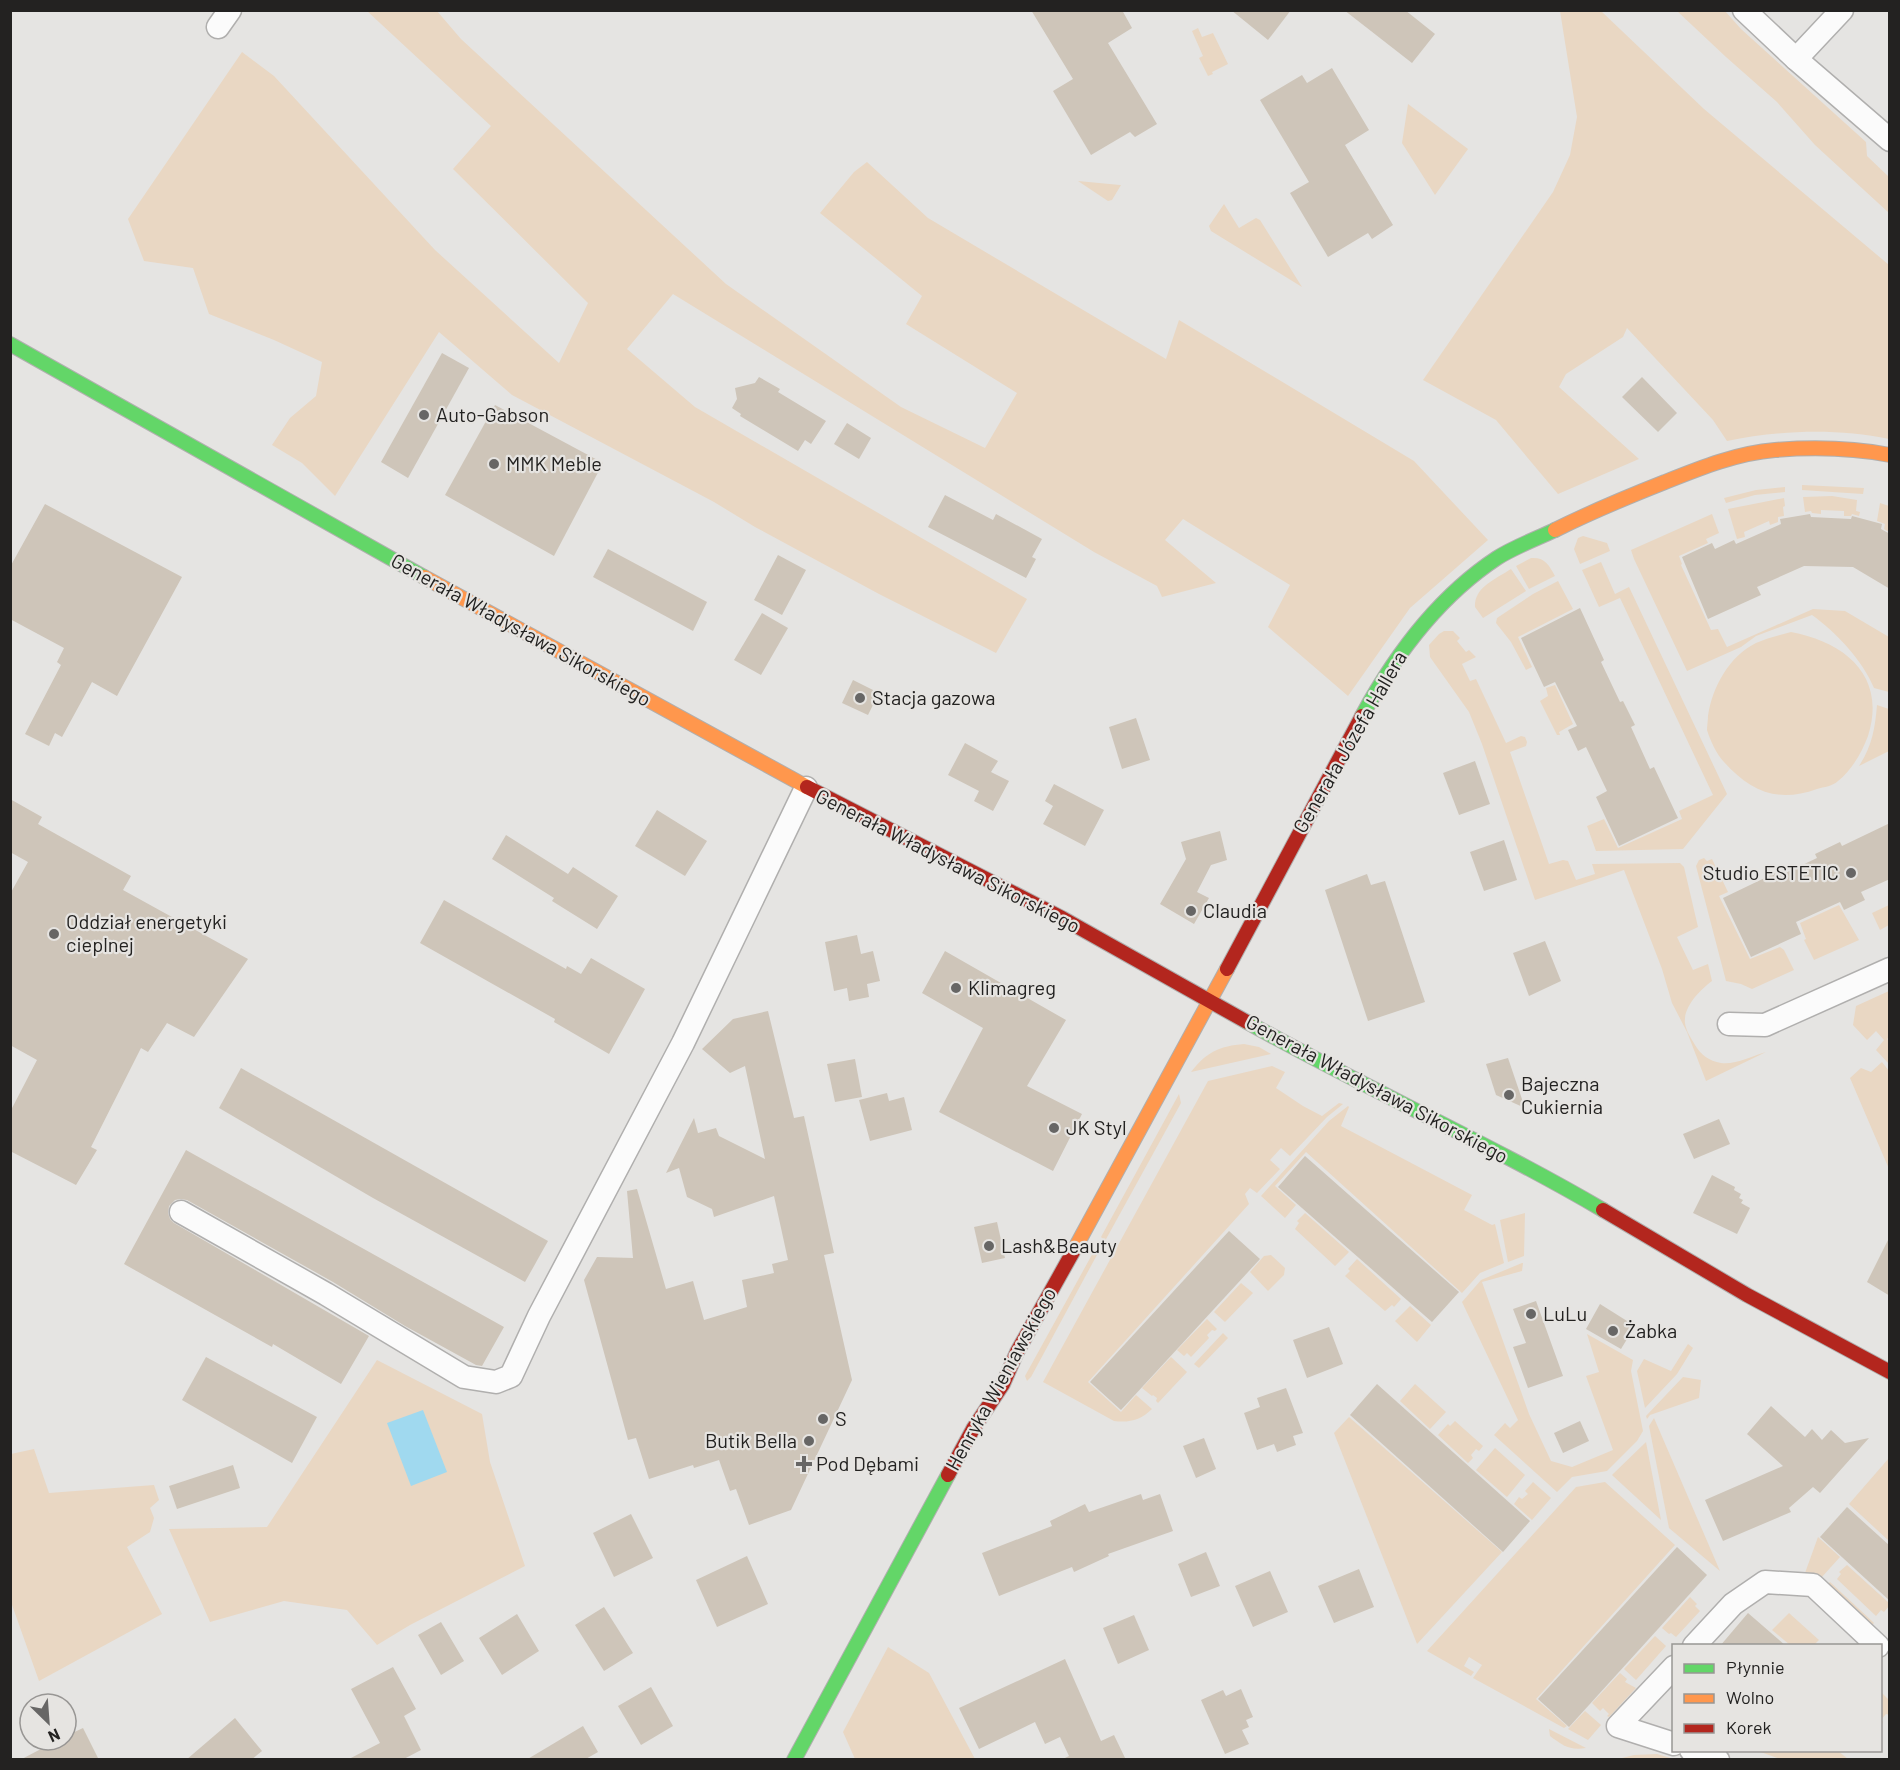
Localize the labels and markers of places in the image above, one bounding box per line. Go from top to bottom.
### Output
place label: Auto-Gabson [436,402,549,426]
marker: Auto-Gabson [417,408,431,422]
place label: MMK Meble [506,451,602,475]
marker: MMK Meble [487,457,501,471]
place label: Stacja gazowa [872,685,995,709]
marker: Stacja gazowa [853,691,867,705]
place label: Studio ESTETIC [1703,860,1839,884]
marker: Studio ESTETIC [1844,866,1858,880]
place label: Claudia [1203,898,1267,922]
marker: Claudia [1184,904,1198,918]
place label: Oddział energetyki cieplnej [66,909,227,956]
marker: Oddział energetyki cieplnej [47,927,61,941]
place label: Klimagreg [968,975,1056,999]
marker: Klimagreg [949,981,963,995]
place label: Bajeczna Cukiernia [1521,1071,1603,1118]
marker: Bajeczna Cukiernia [1502,1088,1516,1102]
place label: JK Styl [1066,1115,1127,1139]
marker: JK Styl [1047,1121,1061,1135]
place label: Lash&Beauty [1001,1233,1117,1257]
marker: Lash&Beauty [982,1239,996,1253]
place label: LuLu [1543,1301,1587,1325]
marker: LuLu [1524,1307,1538,1321]
place label: Żabka [1625,1318,1677,1342]
marker: Żabka [1606,1324,1620,1338]
place label: S [835,1406,847,1430]
marker: S [816,1412,830,1426]
place label: Butik Bella [705,1428,797,1452]
marker: Butik Bella [802,1434,816,1448]
place label: Pod Dębami [816,1451,919,1475]
marker: Pod Dębami [797,1457,811,1471]

